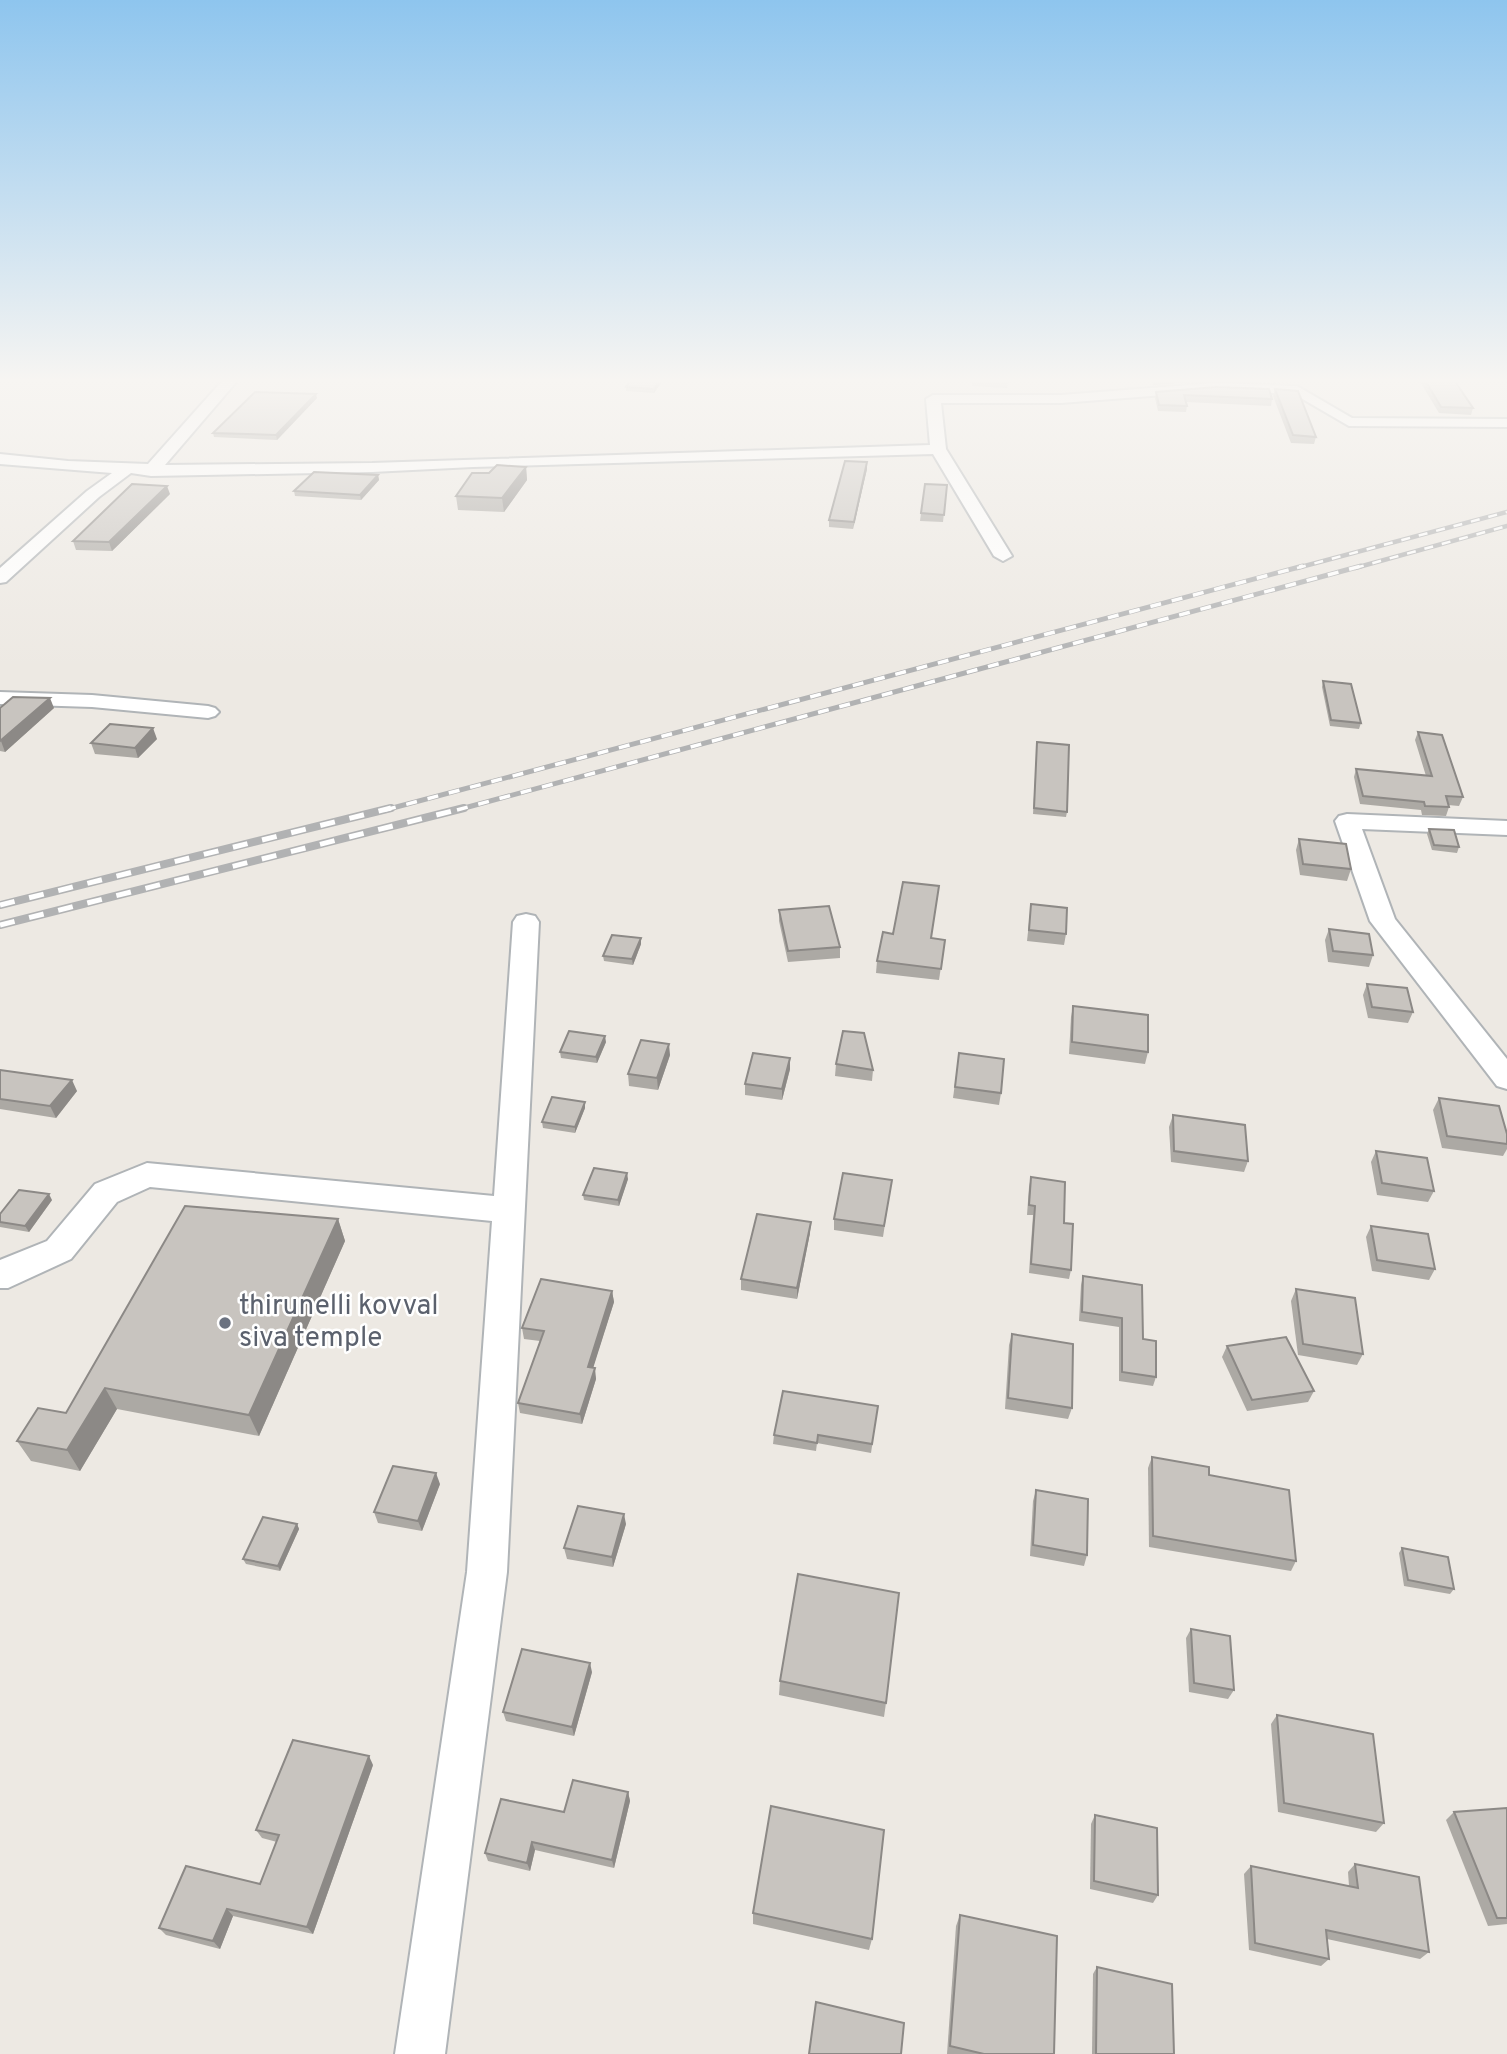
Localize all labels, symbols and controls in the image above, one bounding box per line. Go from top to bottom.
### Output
place label: thirunelli kovval siva temple [239,1289,439,1357]
marker: thirunelli kovval siva temple [217,1315,233,1331]

